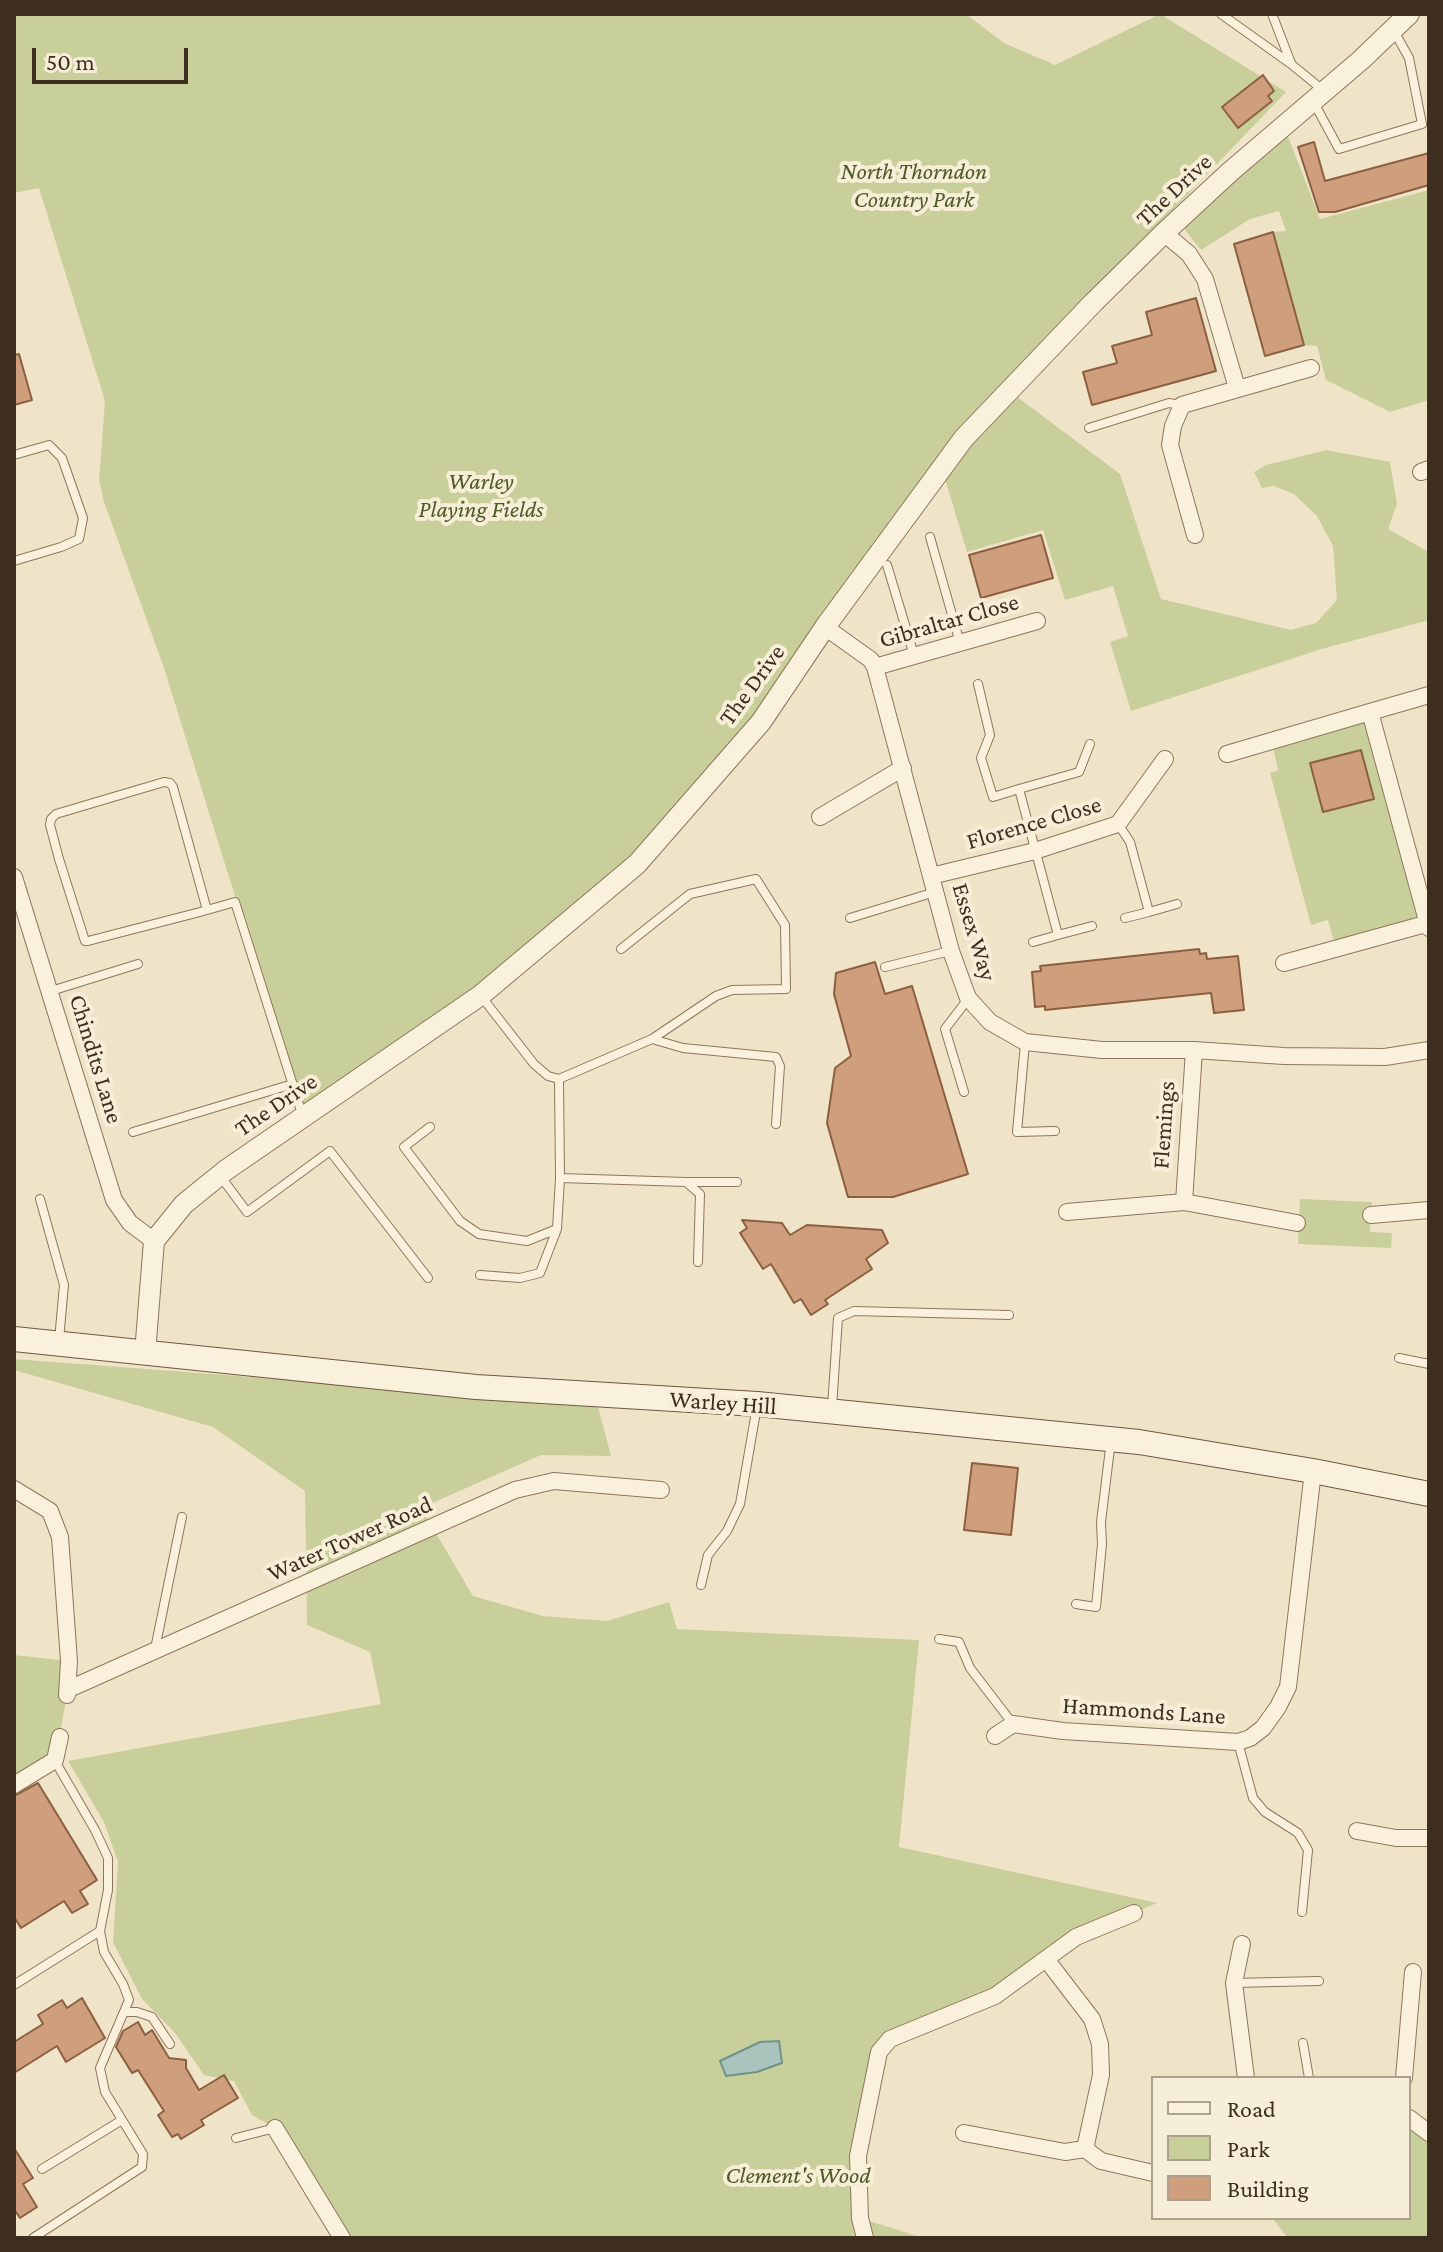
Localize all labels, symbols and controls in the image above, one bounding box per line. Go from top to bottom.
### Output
scale bar [36,32,192,82]
text: 50 m [46,48,95,75]
street label: The Drive [1130,148,1218,232]
park label: North Thorndon Country Park [841,158,987,214]
park label: Warley Playing Fields [419,468,543,524]
street label: Gibraltar Close [876,587,1022,655]
street label: The Drive [713,639,791,731]
street label: Florence Close [963,790,1105,856]
street label: Essex Way [945,880,1003,984]
street label: Chindits Lane [63,991,129,1127]
street label: The Drive [229,1067,323,1143]
street label: Flemings [1147,1080,1181,1170]
street label: Warley Hill [668,1385,778,1421]
street label: Water Tower Road [263,1490,437,1588]
street label: Hammonds Lane [1062,1691,1226,1731]
legend [1151,2076,1411,2220]
text: Road [1227,2095,1276,2122]
text: Park [1227,2135,1270,2162]
park label: Clement's Wood [725,2162,871,2190]
text: Building [1227,2175,1309,2202]

